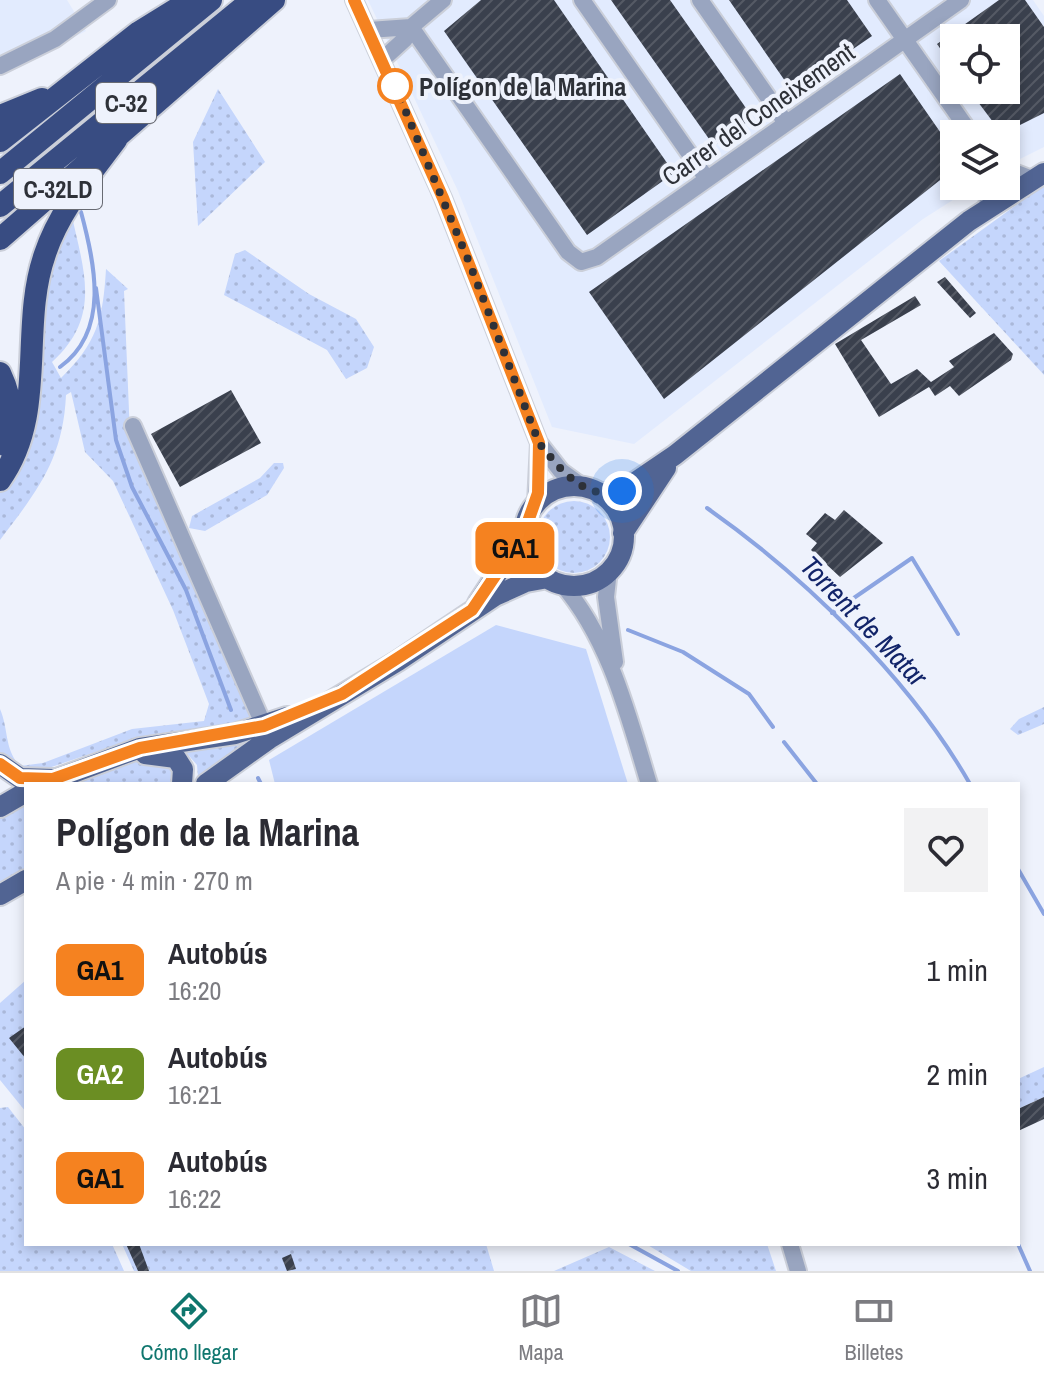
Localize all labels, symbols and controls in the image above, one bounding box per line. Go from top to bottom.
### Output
map controls [940,24,1020,200]
button: locate [940,24,1020,104]
street label: Carrer del Coneixement [655,34,861,194]
marker: Polígon de la Marina [378,69,412,103]
place label: Polígon de la Marina [419,69,626,104]
road number: C-32 [96,83,156,123]
button: layers [940,120,1020,200]
road number: C-32LD [14,169,102,209]
your location [602,471,642,511]
line badge: GA1 [469,522,561,574]
text: GA1 [491,529,539,567]
water label: Torrent de Matar [792,547,937,696]
text: Polígon de la Marina [56,807,359,858]
button: heart [904,808,988,892]
text: A pie · 4 min · 270 m [56,863,253,898]
text: Autobús [168,933,268,973]
text: 1 min [926,950,988,990]
text: GA1 [76,951,124,989]
text: 16:20 [168,973,221,1008]
text: Autobús [168,1037,268,1077]
text: 2 min [926,1054,988,1094]
text: GA2 [76,1055,124,1093]
text: 16:21 [168,1077,221,1112]
text: Autobús [168,1141,268,1181]
text: 3 min [926,1158,988,1198]
text: GA1 [76,1159,124,1197]
text: 16:22 [168,1181,221,1216]
tab: Cómo llegar [140,1289,238,1367]
tab: Mapa [518,1289,564,1367]
tab: Billetes [844,1289,904,1367]

